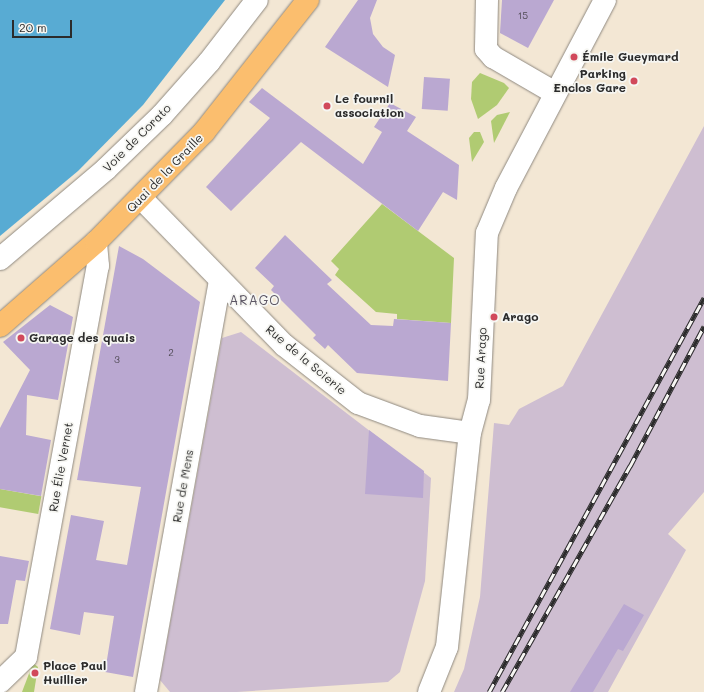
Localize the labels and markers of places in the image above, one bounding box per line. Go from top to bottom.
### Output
place label: Émile Gueymard [582,50,678,64]
marker: Émile Gueymard [569,52,579,62]
place label: Parking Enclos Gare [553,67,626,95]
marker: Parking Enclos Gare [629,76,639,86]
place label: Le fournil association [335,92,404,120]
marker: Le fournil association [322,101,332,111]
place label: Arago [502,310,538,324]
marker: Arago [489,312,499,322]
place label: Garage des quais [29,331,135,345]
marker: Garage des quais [16,333,26,343]
place label: Place Paul Huillier [43,659,106,687]
marker: Place Paul Huillier [30,668,40,678]

